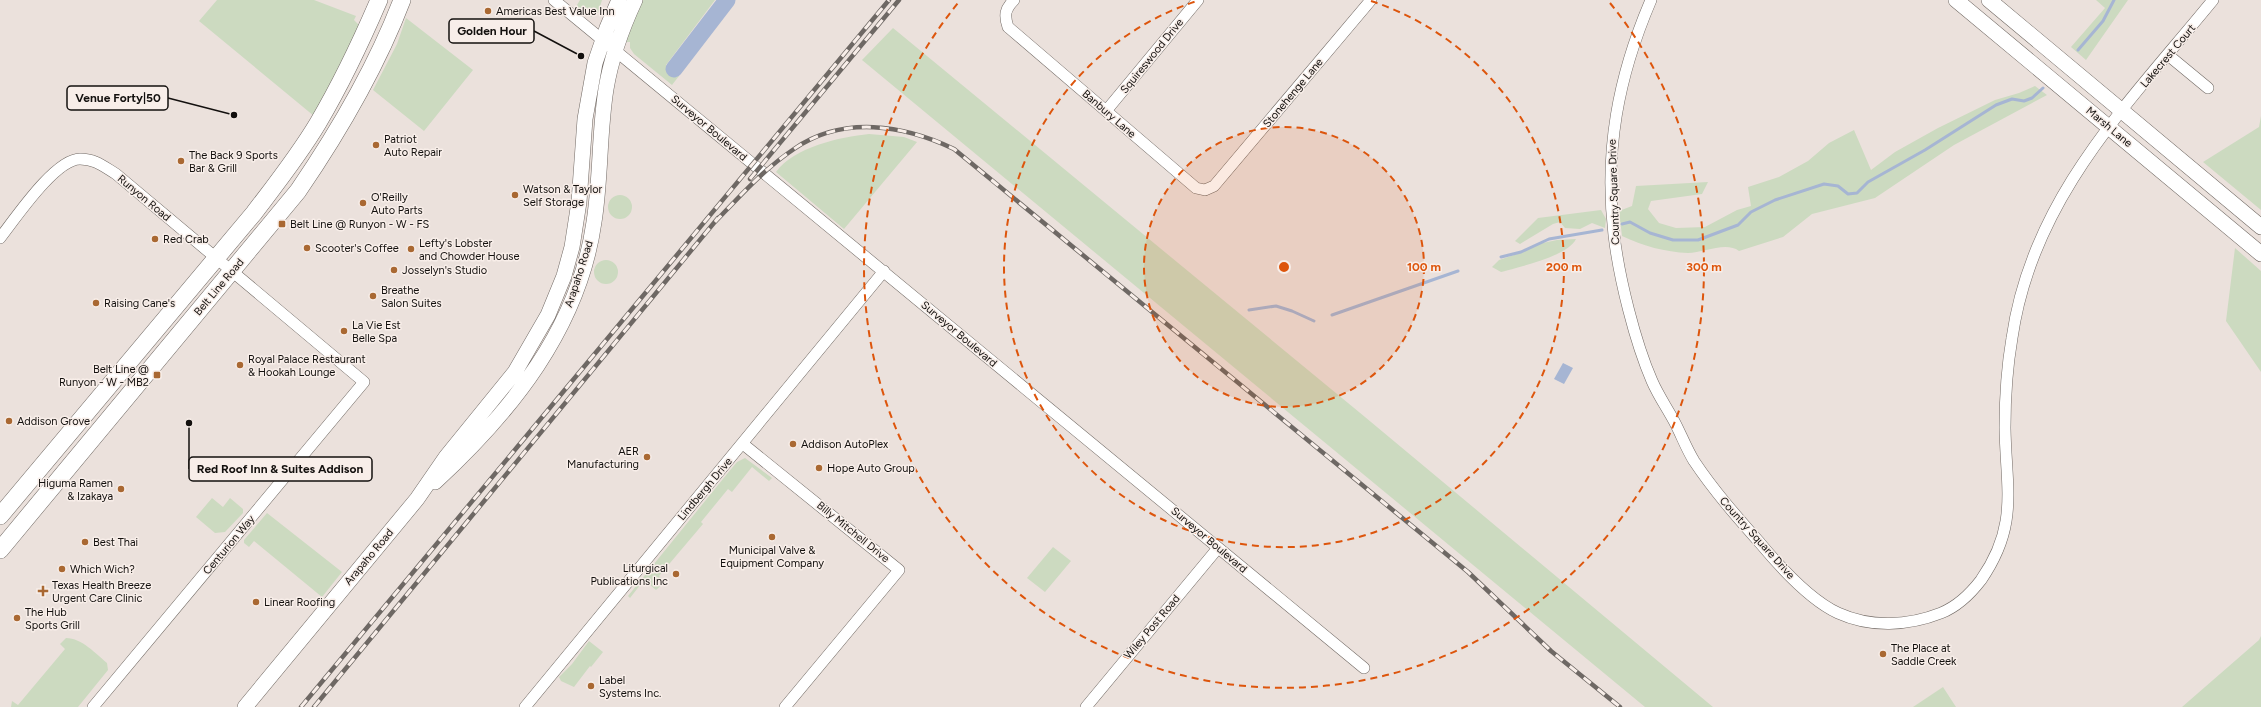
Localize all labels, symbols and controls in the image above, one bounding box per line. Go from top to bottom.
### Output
place label: Americas Best Value Inn [496,5,615,18]
marker: Americas Best Value Inn [483,6,493,16]
street label: Squireswood Drive [1118,16,1186,96]
callout: Golden Hour [449,19,534,43]
street label: Lakecrest Court [2138,22,2198,90]
text: Golden Hour [457,24,527,38]
street label: Stonehenge Lane [1260,56,1326,130]
callout: Venue Forty|50 [67,86,168,110]
street label: Banbury Lane [1080,87,1138,141]
text: Venue Forty|50 [75,91,161,105]
street label: Surveyor Boulevard [668,92,750,164]
street label: Marsh Lane [2083,104,2135,150]
place label: Patriot Auto Repair [384,133,442,159]
street label: Country Square Drive [1606,139,1622,245]
marker: Patriot Auto Repair [371,140,381,150]
place label: The Back 9 Sports Bar & Grill [189,149,278,175]
marker: The Back 9 Sports Bar & Grill [176,156,186,166]
street label: Runyon Road [115,172,173,224]
place label: Watson & Taylor Self Storage [523,183,603,209]
marker: Watson & Taylor Self Storage [510,190,520,200]
place label: O'Reilly Auto Parts [371,191,423,217]
marker: O'Reilly Auto Parts [358,198,368,208]
place label: Belt Line @ Runyon - W - FS [290,218,430,231]
marker: Belt Line @ Runyon - W - FS [277,219,287,229]
place label: Red Crab [163,233,209,246]
marker: Red Crab [150,234,160,244]
place label: Lefty's Lobster and Chowder House [419,237,520,263]
street label: Arapaho Road [562,239,596,309]
place label: Scooter's Coffee [315,242,399,255]
marker: Scooter's Coffee [302,243,312,253]
marker: Lefty's Lobster and Chowder House [406,244,416,254]
street label: Belt Line Road [191,256,247,318]
centre of rings [1277,260,1291,274]
text: 100 m [1407,260,1441,274]
text: 200 m [1546,260,1582,274]
text: 300 m [1686,260,1722,274]
place label: Josselyn's Studio [402,264,487,277]
marker: Josselyn's Studio [389,265,399,275]
place label: Breathe Salon Suites [381,284,442,310]
marker: Breathe Salon Suites [368,291,378,301]
place label: Raising Cane's [104,297,175,310]
marker: Raising Cane's [91,298,101,308]
street label: Surveyor Boulevard [918,298,1000,370]
place label: La Vie Est Belle Spa [352,319,401,345]
marker: La Vie Est Belle Spa [339,326,349,336]
place label: Royal Palace Restaurant & Hookah Lounge [248,353,366,379]
marker: Royal Palace Restaurant & Hookah Lounge [235,360,245,370]
place label: Belt Line @ Runyon - W - MB2 [59,363,149,389]
marker: Belt Line @ Runyon - W - MB2 [152,370,162,380]
place label: Addison Grove [17,415,90,428]
marker: Addison Grove [4,416,14,426]
place label: Addison AutoPlex [801,438,889,451]
marker: Addison AutoPlex [788,439,798,449]
place label: AER Manufacturing [567,445,639,471]
marker: AER Manufacturing [642,452,652,462]
street label: Lindbergh Drive [675,455,735,523]
callout: Red Roof Inn & Suites Addison [189,457,372,481]
text: Red Roof Inn & Suites Addison [197,462,363,476]
place label: Hope Auto Group [827,462,915,475]
marker: Hope Auto Group [814,463,824,473]
place label: Higuma Ramen & Izakaya [38,477,113,503]
marker: Higuma Ramen & Izakaya [116,484,126,494]
street label: Country Square Drive [1717,494,1797,582]
street label: Billy Mitchell Drive [814,499,892,565]
street label: Surveyor Boulevard [1168,504,1250,576]
street label: Centurion Way [200,513,258,577]
street label: Arapaho Road [342,526,396,588]
marker: Municipal Valve & Equipment Company [767,532,777,542]
place label: Best Thai [93,536,138,549]
marker: Best Thai [80,537,90,547]
place label: Municipal Valve & Equipment Company [720,544,824,570]
place label: Liturgical Publications Inc [590,562,668,588]
place label: Which Wich? [70,563,135,576]
marker: Which Wich? [57,564,67,574]
marker: Liturgical Publications Inc [671,569,681,579]
place label: Texas Health Breeze Urgent Care Clinic [52,579,151,605]
marker: Texas Health Breeze Urgent Care Clinic [37,585,49,597]
street label: Wiley Post Road [1121,592,1183,662]
place label: Linear Roofing [264,596,335,609]
marker: Linear Roofing [251,597,261,607]
place label: The Hub Sports Grill [25,606,80,632]
marker: The Hub Sports Grill [12,613,22,623]
place label: The Place at Saddle Creek [1891,642,1957,668]
marker: The Place at Saddle Creek [1878,649,1888,659]
place label: Label Systems Inc. [599,674,661,700]
marker: Label Systems Inc. [586,681,596,691]

